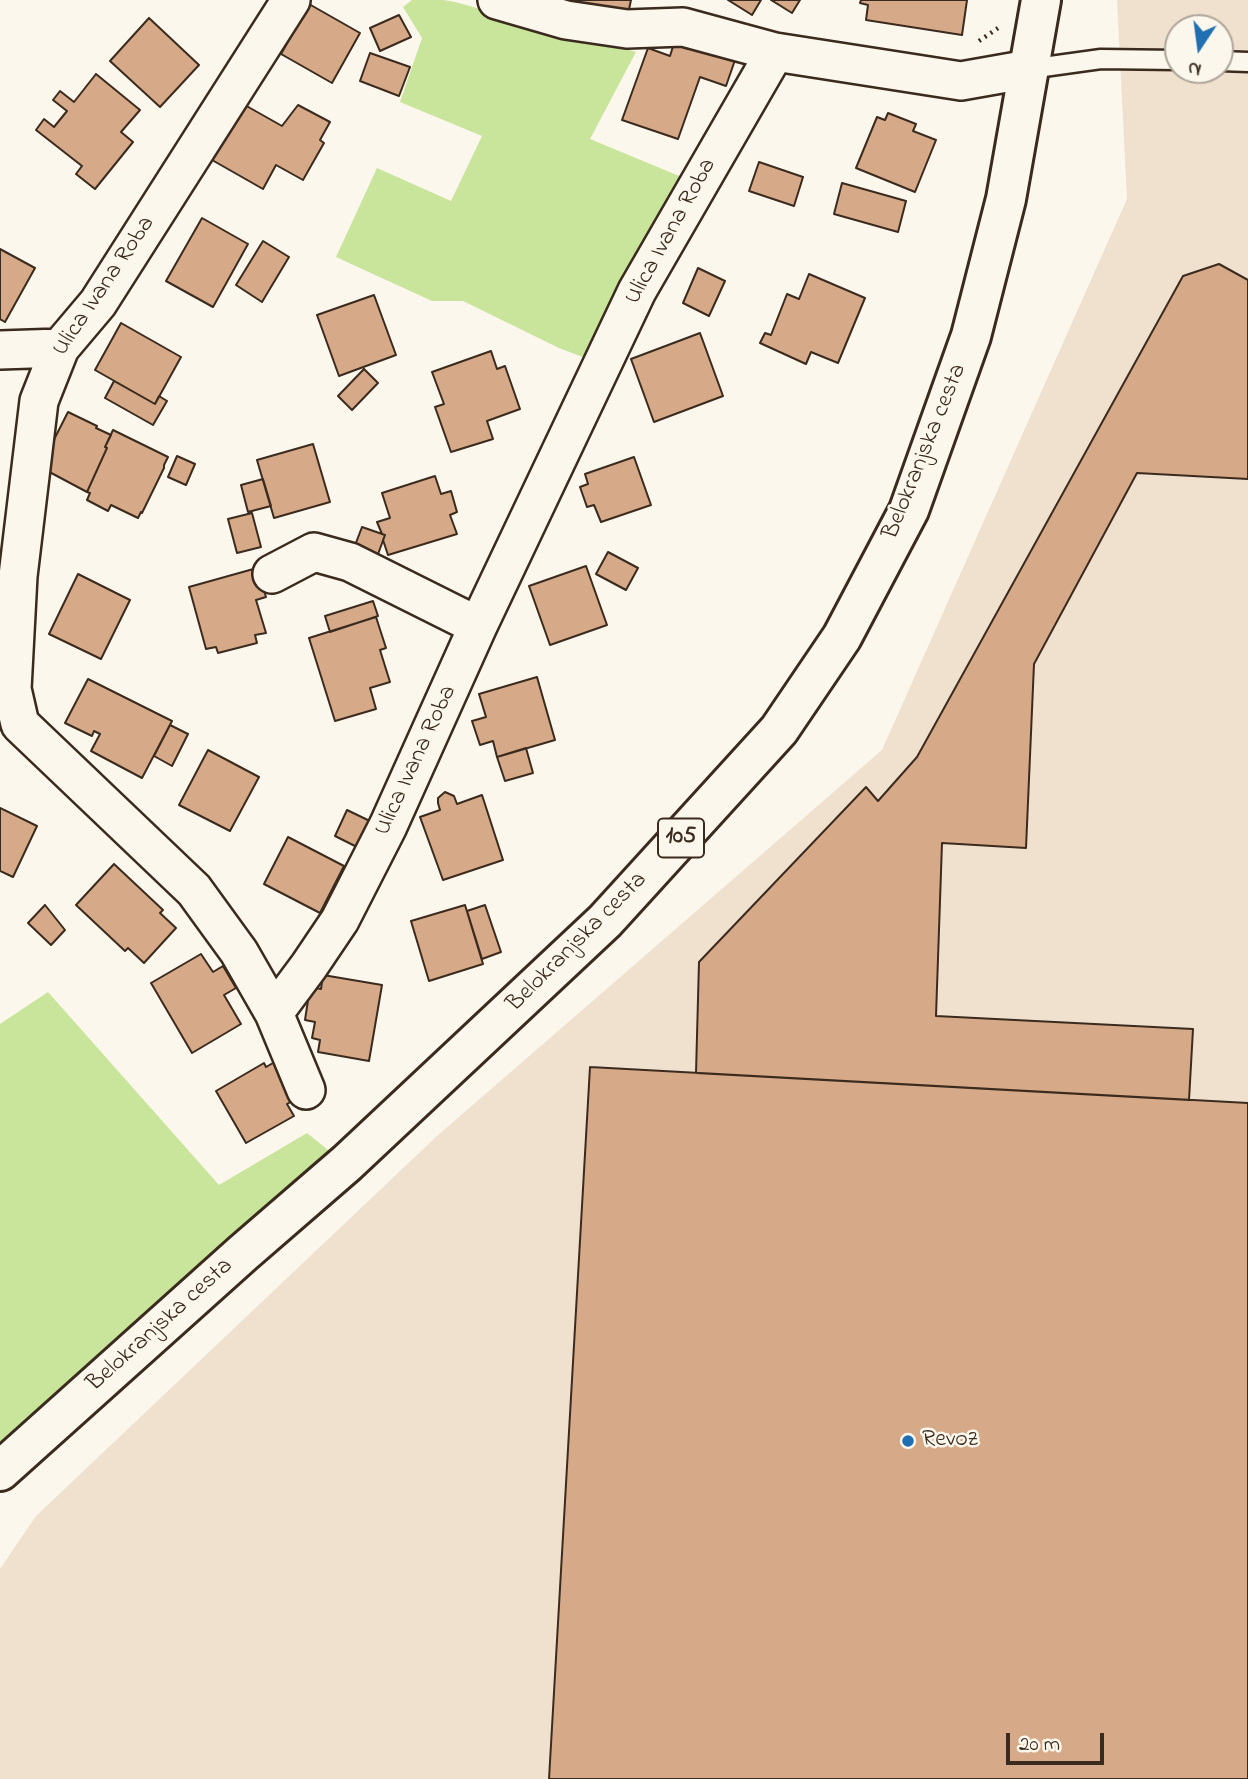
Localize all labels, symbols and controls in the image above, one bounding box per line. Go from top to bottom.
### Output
north arrow [1164,14,1234,84]
text: N [1185,53,1204,83]
street label: Ulica Ivana Roba [620,154,724,310]
street label: Ulica Ivana Roba [48,212,162,362]
street label: Belokranjska cesta [878,360,974,544]
street label: Ulica Ivana Roba [370,681,464,841]
road number: 105 [658,818,704,858]
street label: Belokranjska cesta [502,867,654,1019]
street label: Belokranjska cesta [82,1253,240,1399]
place label: Revoz [922,1427,978,1455]
marker: Revoz [900,1433,916,1449]
scale bar [1010,1720,1108,1764]
text: 20 m [1019,1730,1060,1760]

